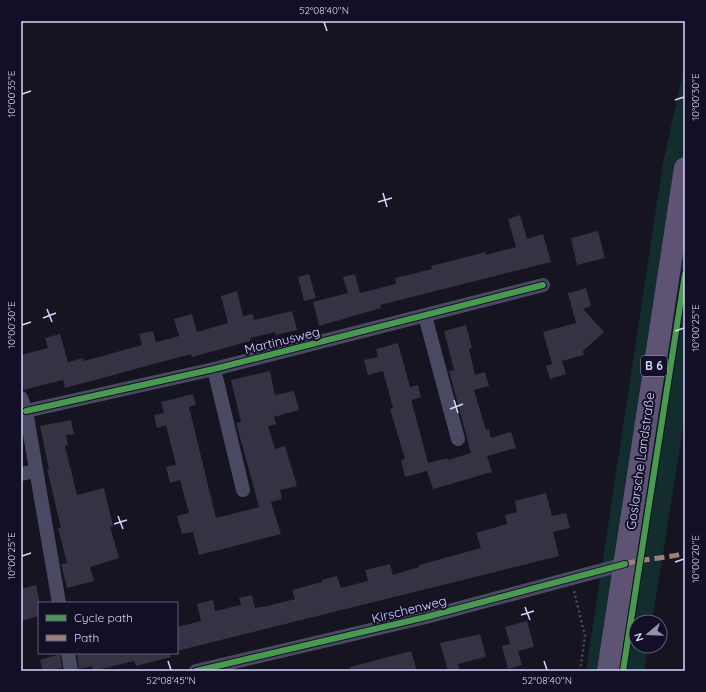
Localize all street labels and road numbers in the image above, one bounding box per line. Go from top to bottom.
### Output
street label: Martinusweg [243,323,321,357]
road number: B 6 [641,356,667,376]
street label: Goslarsche Landstraße [622,391,658,531]
street label: Kirschenweg [370,592,448,626]

